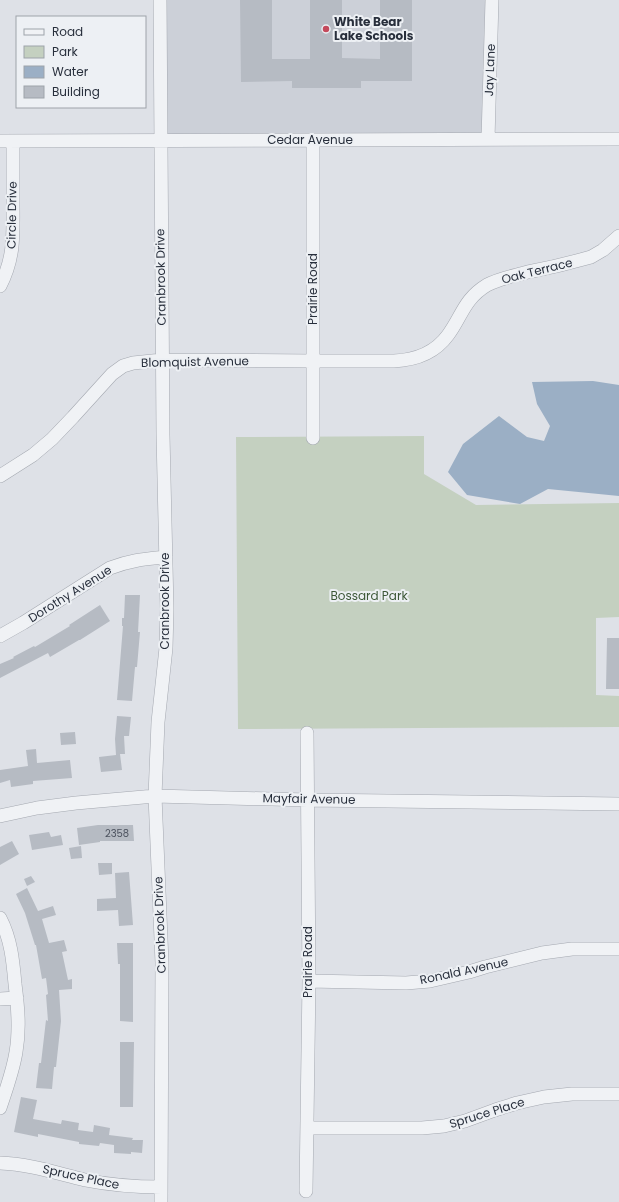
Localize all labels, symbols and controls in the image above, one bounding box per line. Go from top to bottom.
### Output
place label: White Bear Lake Schools [334,13,414,44]
legend [16,16,146,108]
text: Road [52,23,83,40]
marker: White Bear Lake Schools [321,24,331,34]
text: Park [52,43,79,60]
street label: Jay Lane [480,43,499,97]
text: Water [52,63,89,80]
text: Building [52,83,100,100]
street label: Cedar Avenue [267,131,353,148]
street label: Circle Drive [2,181,21,249]
street label: Cranbrook Drive [151,228,170,326]
street label: Prairie Road [304,253,321,325]
street label: Oak Terrace [500,253,574,288]
street label: Blomquist Avenue [141,352,249,371]
street label: Cranbrook Drive [156,553,173,649]
street label: Dorothy Avenue [25,561,115,626]
park label: Bossard Park [330,587,408,604]
street label: Mayfair Avenue [262,789,356,808]
house number: 2358 [105,826,129,841]
street label: Cranbrook Drive [149,876,170,974]
street label: Prairie Road [299,926,316,998]
street label: Ronald Avenue [418,953,510,988]
street label: Spruce Place [447,1093,527,1132]
street label: Spruce Place [41,1160,121,1193]

